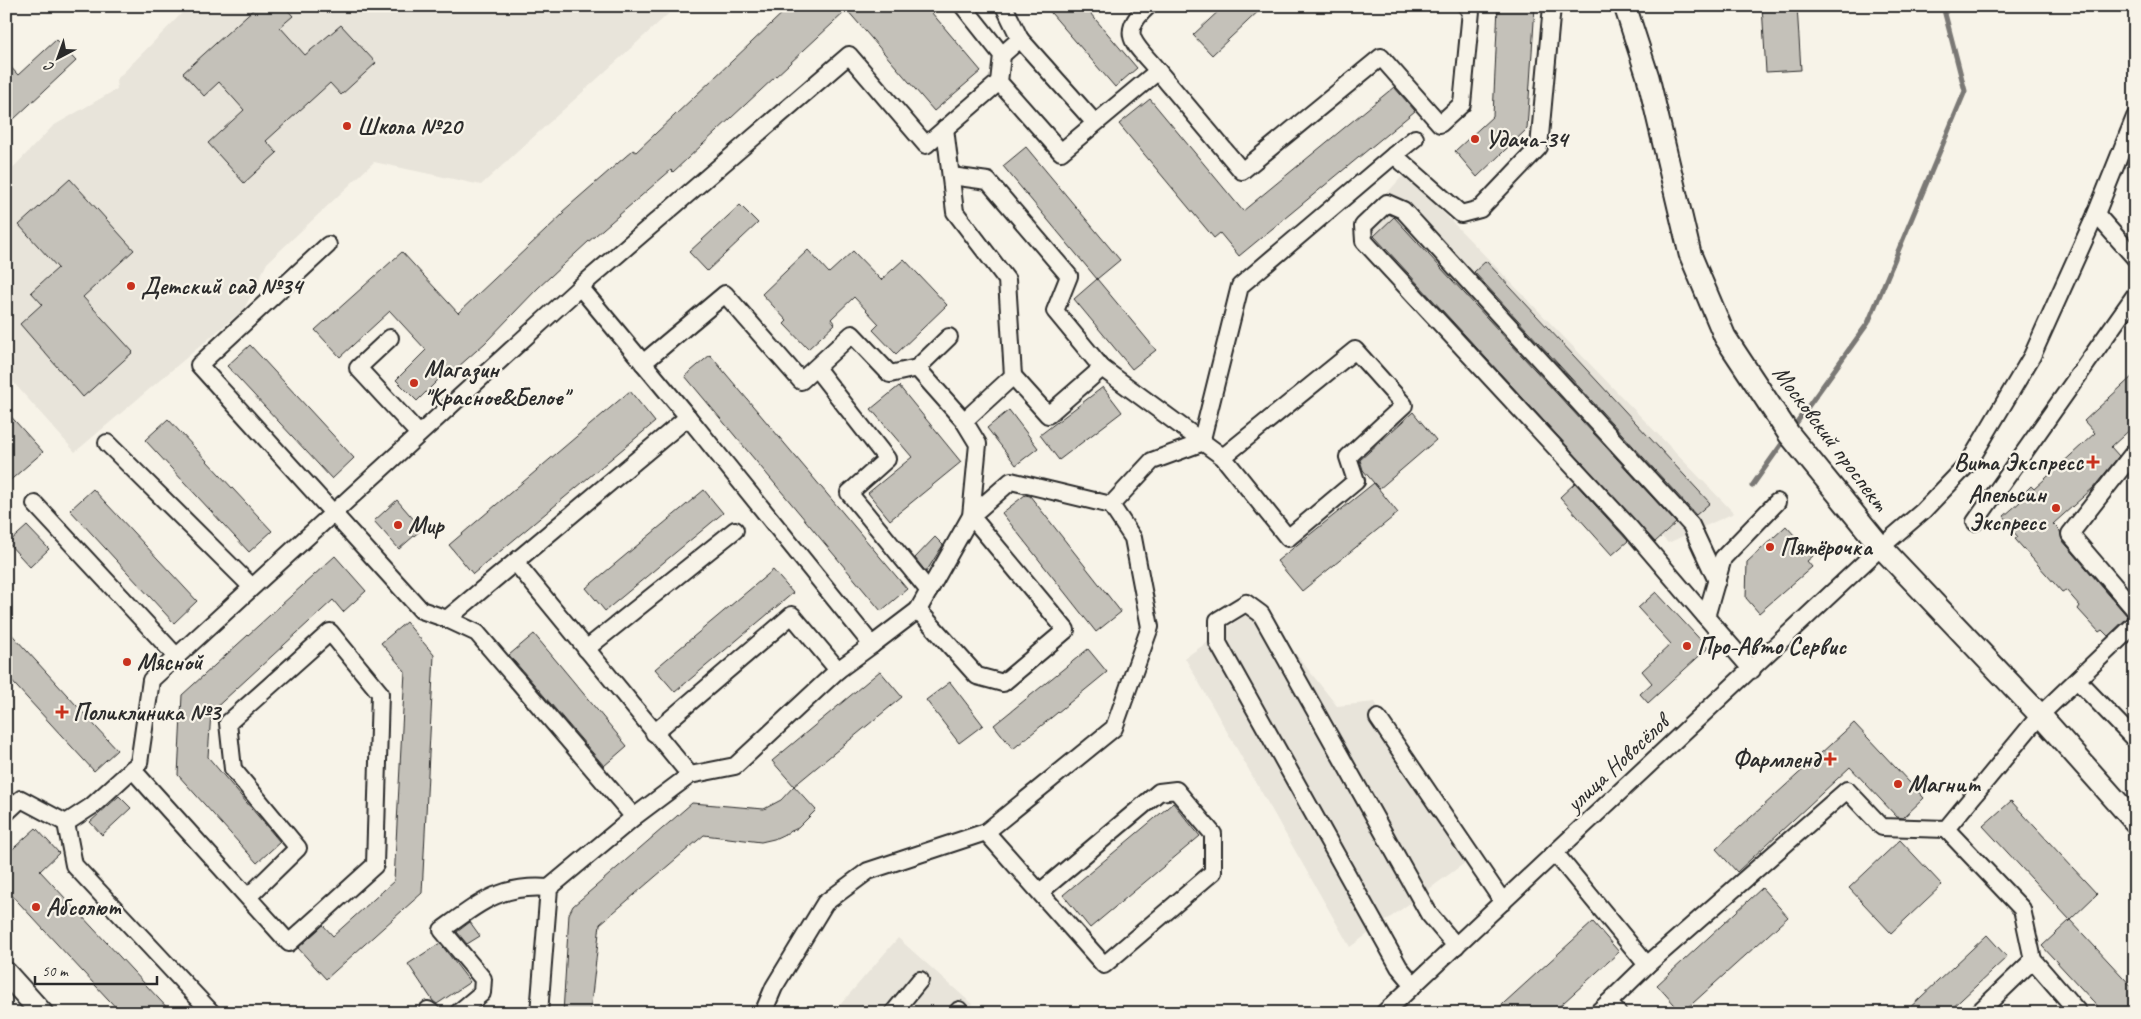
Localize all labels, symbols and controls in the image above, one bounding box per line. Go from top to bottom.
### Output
north arrow [32,32,82,82]
text: С [40,57,58,76]
place label: Школа №20 [357,111,464,141]
marker: Школа №20 [341,120,353,132]
place label: Удача-34 [1485,124,1570,154]
marker: Удача-34 [1469,133,1481,145]
place label: Детский сад №34 [141,271,305,301]
marker: Детский сад №34 [125,280,137,292]
place label: Магазин "Красное&Белое" [424,354,574,412]
street label: Московский проспект [1766,359,1896,518]
marker: Магазин "Красное&Белое" [408,377,420,389]
place label: Вита Экспресс [1954,447,2084,477]
marker: Вита Экспресс [2087,456,2099,468]
place label: Апельсин Экспресс [1968,479,2047,537]
marker: Апельсин Экспресс [2050,502,2062,514]
place label: Мир [408,510,445,540]
marker: Мир [392,519,404,531]
place label: Пятёрочка [1780,532,1873,562]
marker: Пятёрочка [1764,541,1776,553]
place label: Про-Авто Сервис [1697,631,1848,661]
marker: Про-Авто Сервис [1681,640,1693,652]
place label: Мясной [137,647,204,677]
marker: Мясной [121,656,133,668]
place label: Поликлиника №3 [73,697,222,727]
marker: Поликлиника №3 [55,705,69,719]
street label: улица Новосёлов [1558,705,1678,820]
place label: Фармленд [1733,744,1822,774]
marker: Фармленд [1824,753,1836,765]
place label: Магнит [1908,769,1981,799]
marker: Магнит [1892,778,1904,790]
place label: Абсолют [46,892,122,922]
marker: Абсолют [30,901,42,913]
scale bar [35,954,158,986]
text: 50 m [42,962,69,981]

